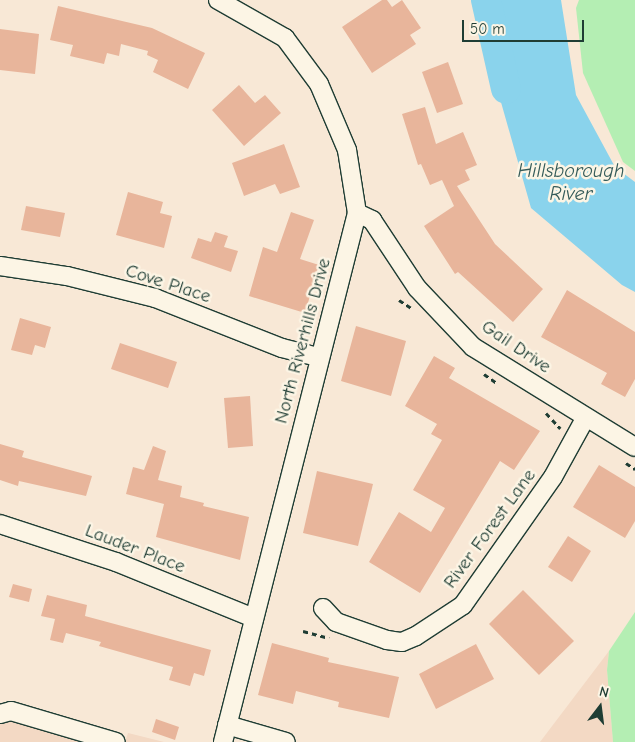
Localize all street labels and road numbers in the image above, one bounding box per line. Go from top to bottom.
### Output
street label: North Riverhills Drive [270,256,336,426]
street label: Cove Place [123,260,213,308]
street label: Gail Drive [477,315,555,379]
street label: River Forest Lane [439,465,541,593]
street label: Lauder Place [82,519,188,579]

